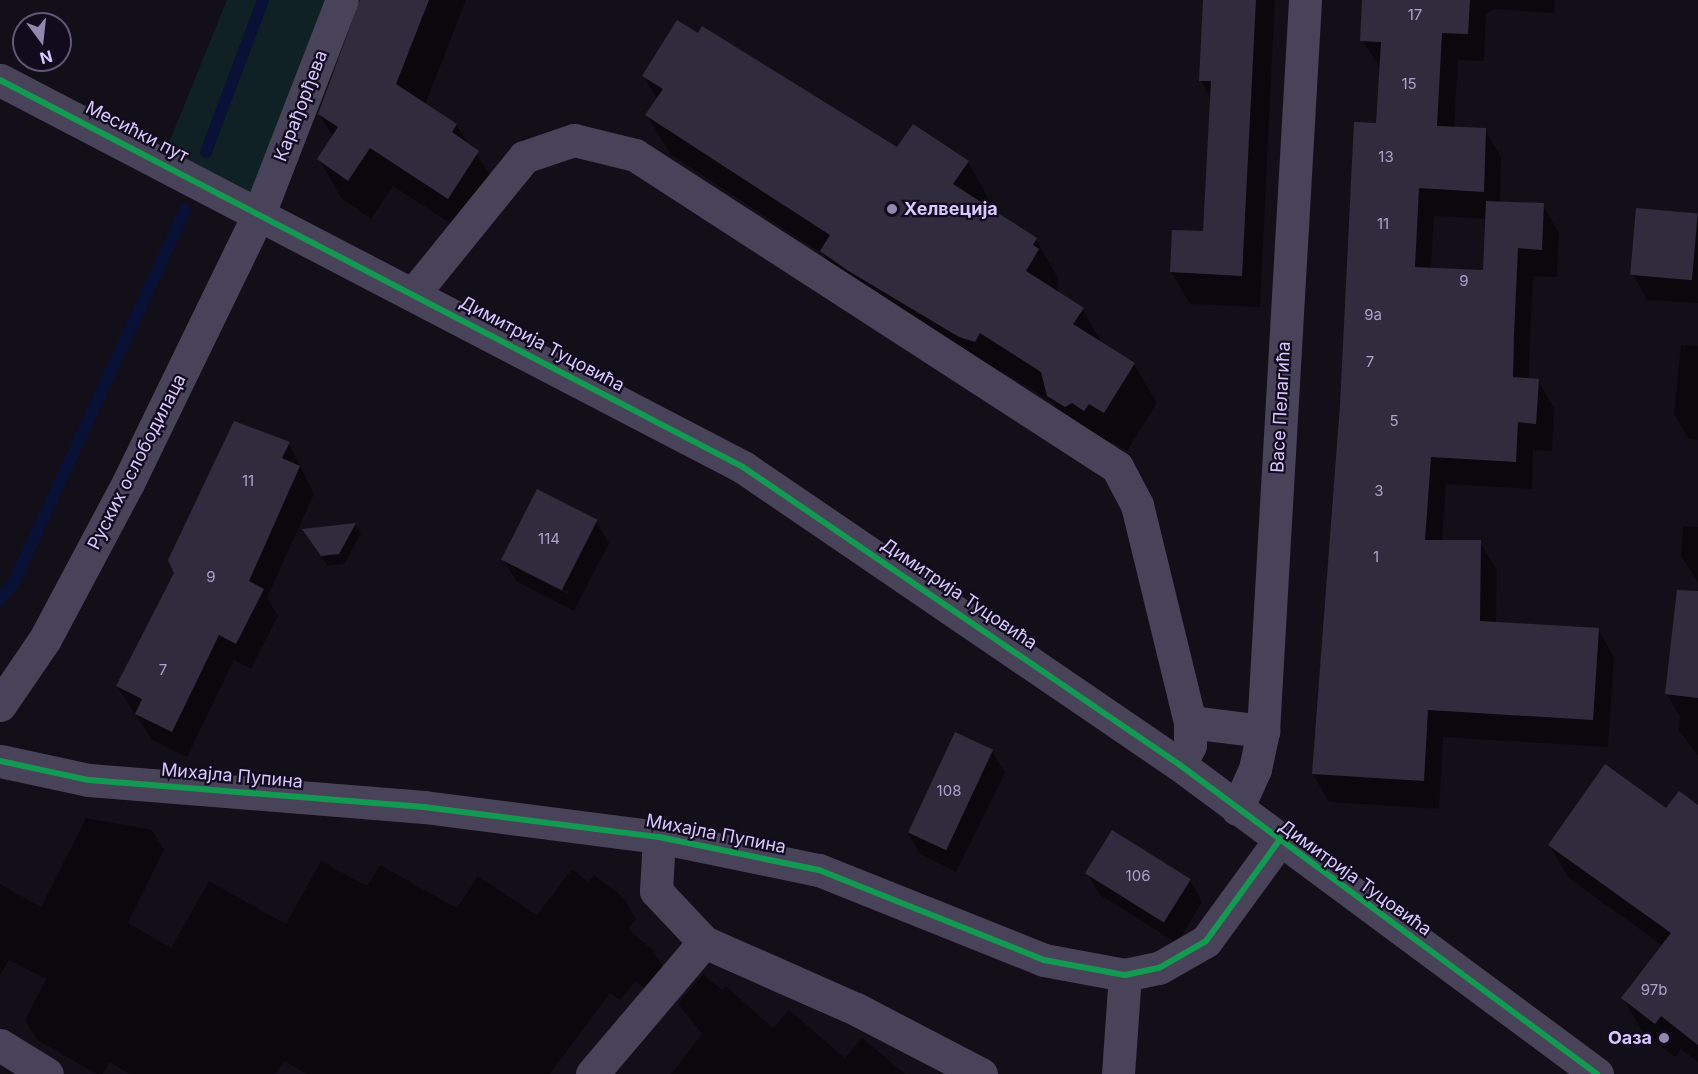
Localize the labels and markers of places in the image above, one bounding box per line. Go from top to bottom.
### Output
place label: Хелвеција [904,198,998,220]
marker: Хелвеција [885,202,899,216]
place label: Оаза [1608,1027,1652,1049]
marker: Оаза [1657,1031,1671,1045]

